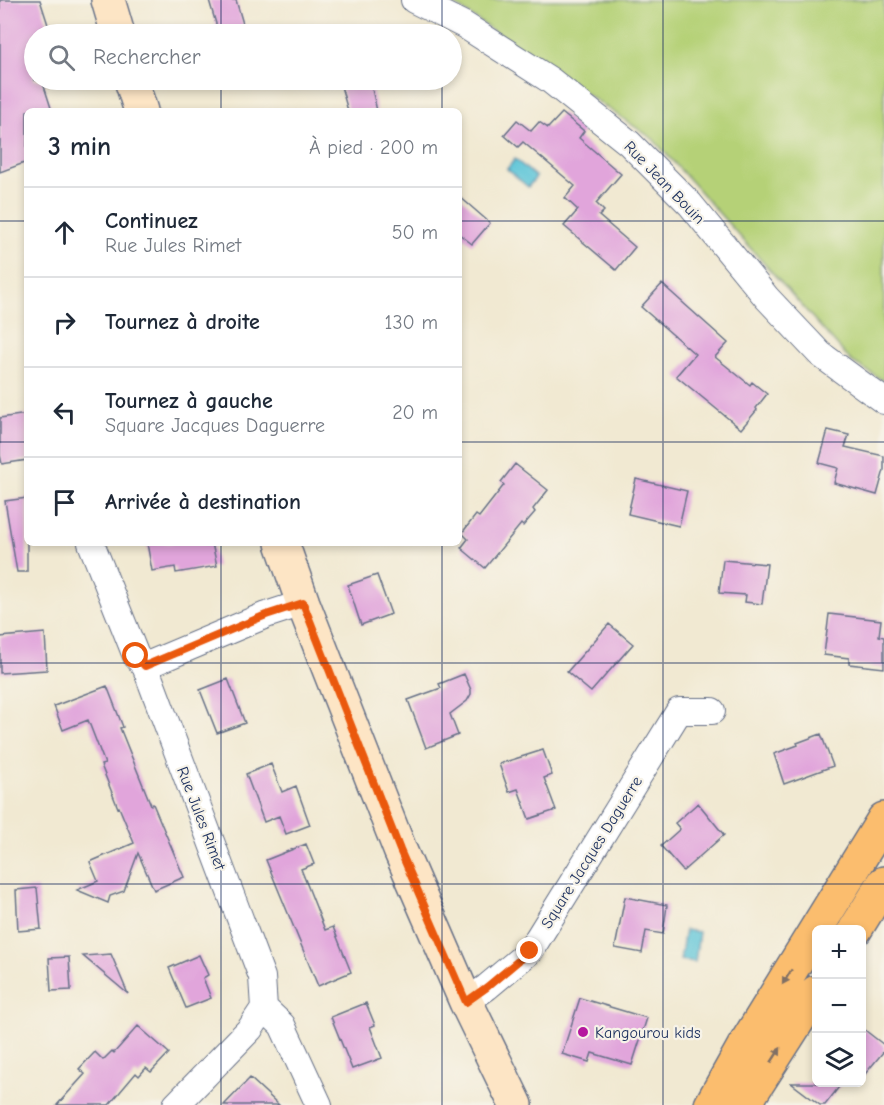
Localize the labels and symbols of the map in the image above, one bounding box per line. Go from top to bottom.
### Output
street label: Rue Jean Bouin [620,138,708,228]
route start [122,642,148,668]
street label: Rue Jules Rimet [173,764,229,873]
street label: Square Jacques Daguerre [538,773,646,932]
route end [516,937,542,963]
one-way arrow [782,969,793,985]
place label: Kangourou kids [595,1024,701,1042]
marker: Kangourou kids [576,1025,590,1039]
one-way arrow [770,1047,781,1063]

